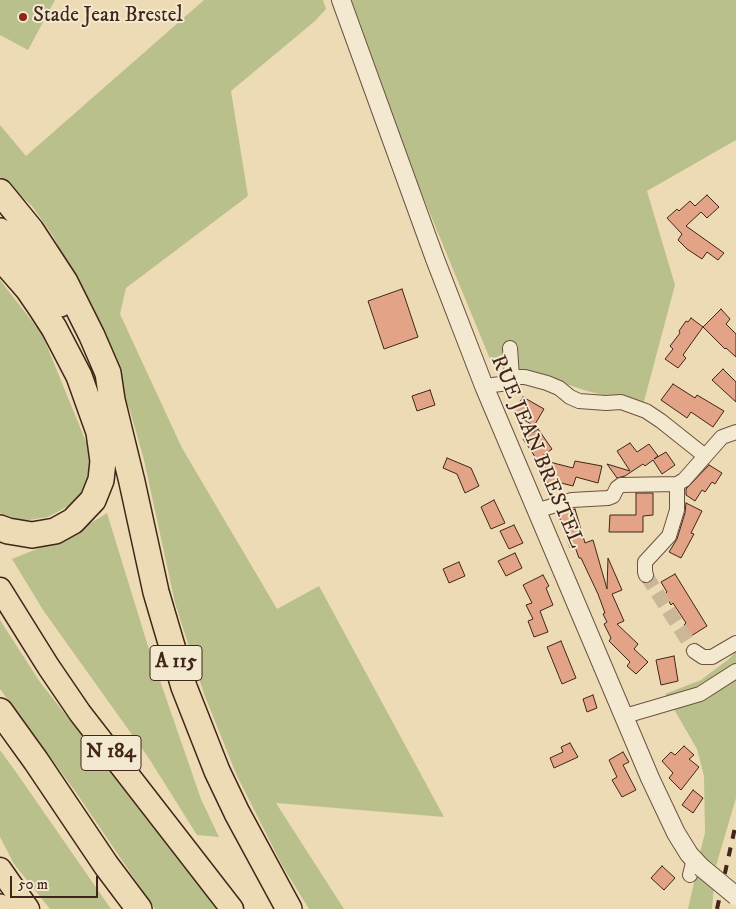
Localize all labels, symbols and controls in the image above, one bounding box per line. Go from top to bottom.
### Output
place label: Stade Jean Brestel [33,4,183,30]
marker: Stade Jean Brestel [17,11,29,23]
street label: RUE JEAN BRESTEL [484,352,588,552]
road number: A 115 [150,646,202,680]
road number: N 184 [81,736,141,770]
scale bar [12,866,100,898]
text: 50 m [18,875,48,894]

